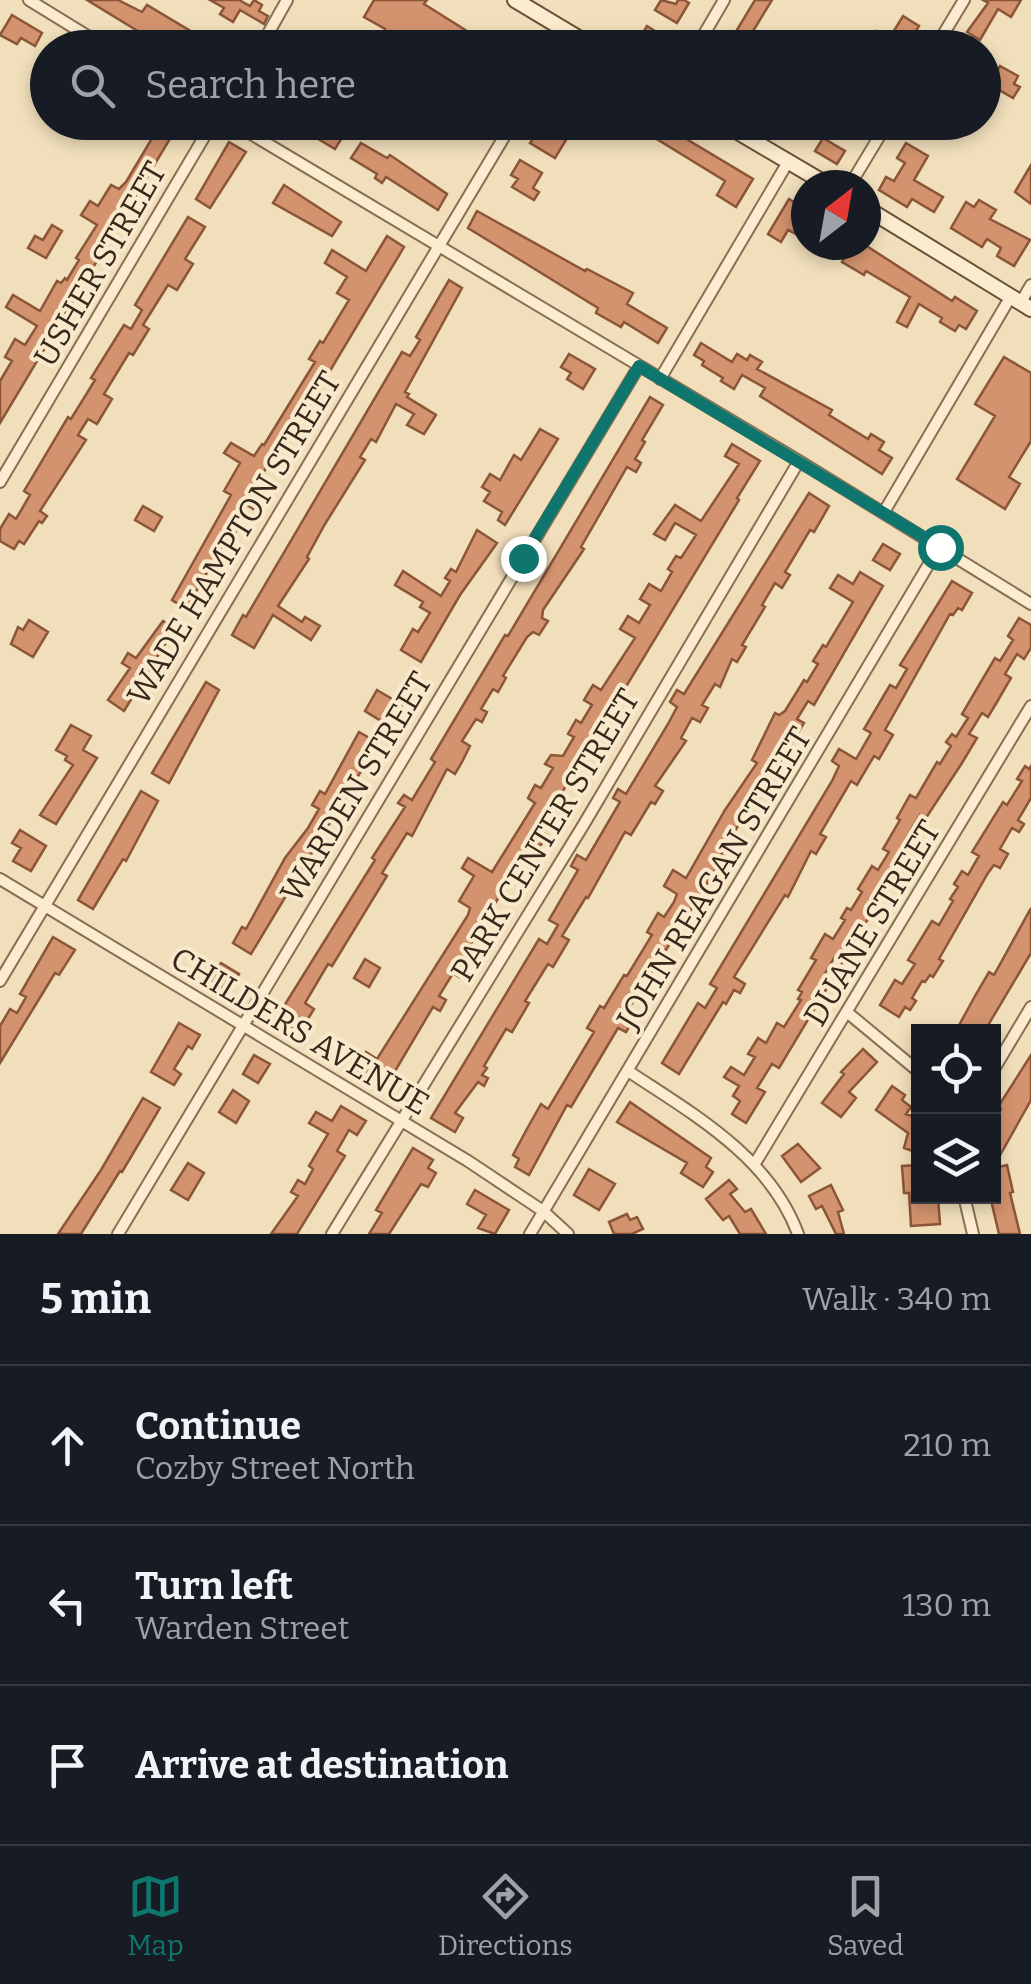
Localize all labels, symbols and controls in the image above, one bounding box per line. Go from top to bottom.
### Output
search box [30,30,1001,140]
icon: search [65,58,120,113]
text: Search here [145,62,356,108]
street label: USHER STREET [26,155,174,373]
north arrow [791,170,881,260]
street label: WADE HAMPTON STREET [119,365,349,711]
route start [918,525,964,571]
route end [501,536,547,582]
street label: WARDEN STREET [272,665,440,909]
street label: PARK CENTER STREET [443,682,647,988]
street label: JOHN REAGAN STREET [608,720,819,1037]
street label: DUANE STREET [796,813,948,1033]
street label: CHILDERS AVENUE [164,939,436,1123]
map controls [911,1024,1001,1204]
button: locate [911,1024,1001,1114]
button: layers [911,1114,1001,1204]
text: 5 min [40,1274,151,1324]
text: Walk · 340 m [802,1280,991,1318]
text: Continue [135,1403,301,1449]
icon: ahead [40,1418,95,1473]
text: 210 m [903,1426,991,1464]
text: Cozby Street North [135,1449,415,1487]
text: Turn left [135,1563,293,1609]
icon: left [40,1578,95,1633]
text: 130 m [902,1586,991,1624]
text: Warden Street [135,1609,349,1647]
icon: arrive [40,1738,95,1793]
text: Arrive at destination [135,1742,508,1788]
tab: Map [127,1869,184,1962]
tab: Directions [438,1869,573,1962]
tab: Saved [827,1869,904,1962]

